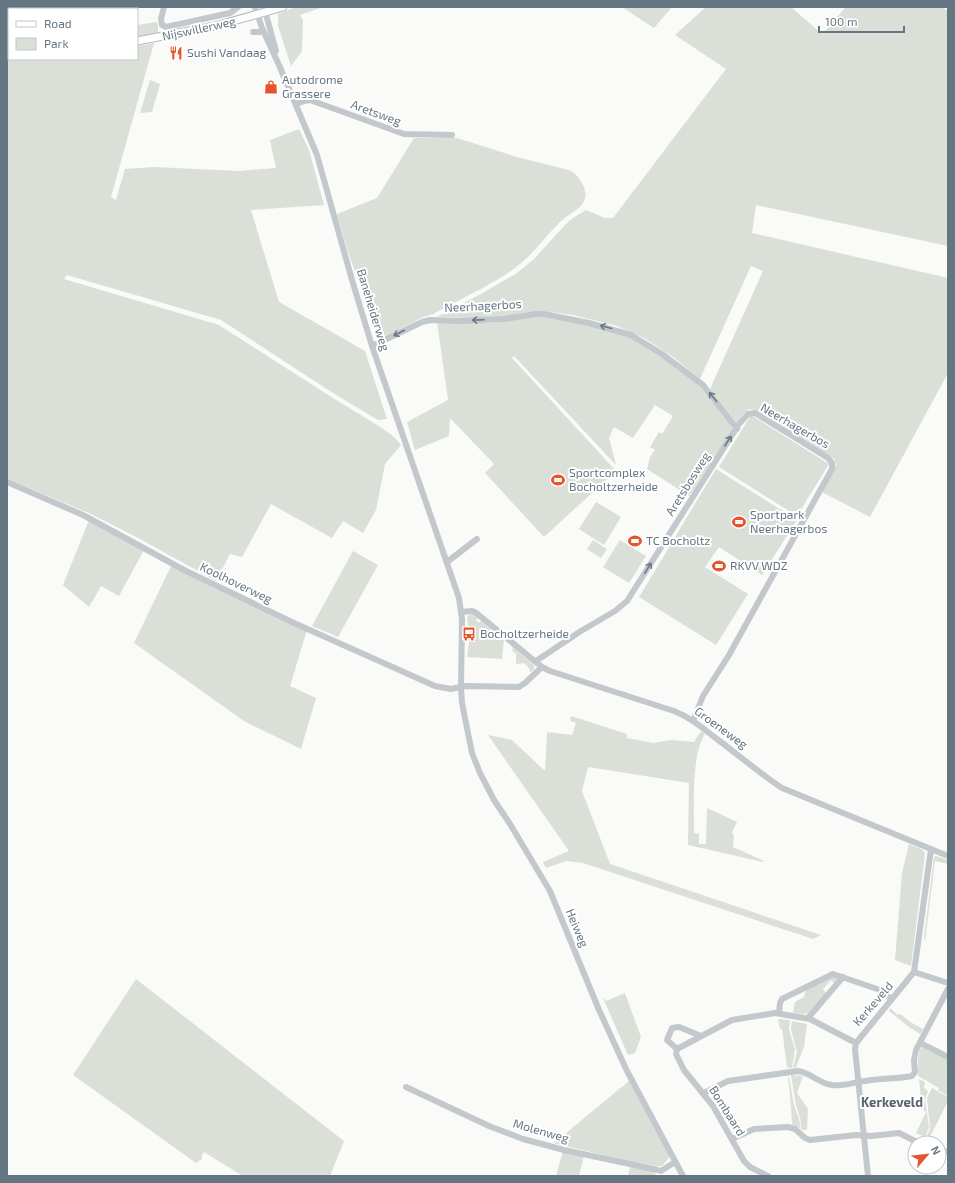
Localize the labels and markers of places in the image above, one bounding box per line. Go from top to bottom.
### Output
restaurant icon: Sushi Vandaag [168,45,184,61]
place label: Sushi Vandaag [187,45,267,59]
place label: Autodrome Grassere [282,72,343,100]
shop icon: Autodrome Grassere [263,79,279,95]
place label: Sportcomplex Bocholtzerheide [569,465,658,493]
sports icon: Sportcomplex Bocholtzerheide [550,472,566,488]
place label: Sportpark Neerhagerbos [750,507,827,535]
sports icon: Sportpark Neerhagerbos [731,514,747,530]
sports icon: TC Bocholtz [627,533,643,549]
place label: TC Bocholtz [646,533,710,547]
sports icon: RKVV WDZ [711,558,727,574]
place label: RKVV WDZ [730,558,788,572]
bus stop icon: Bocholtzerheide [461,626,477,642]
place label: Bocholtzerheide [480,626,569,640]

